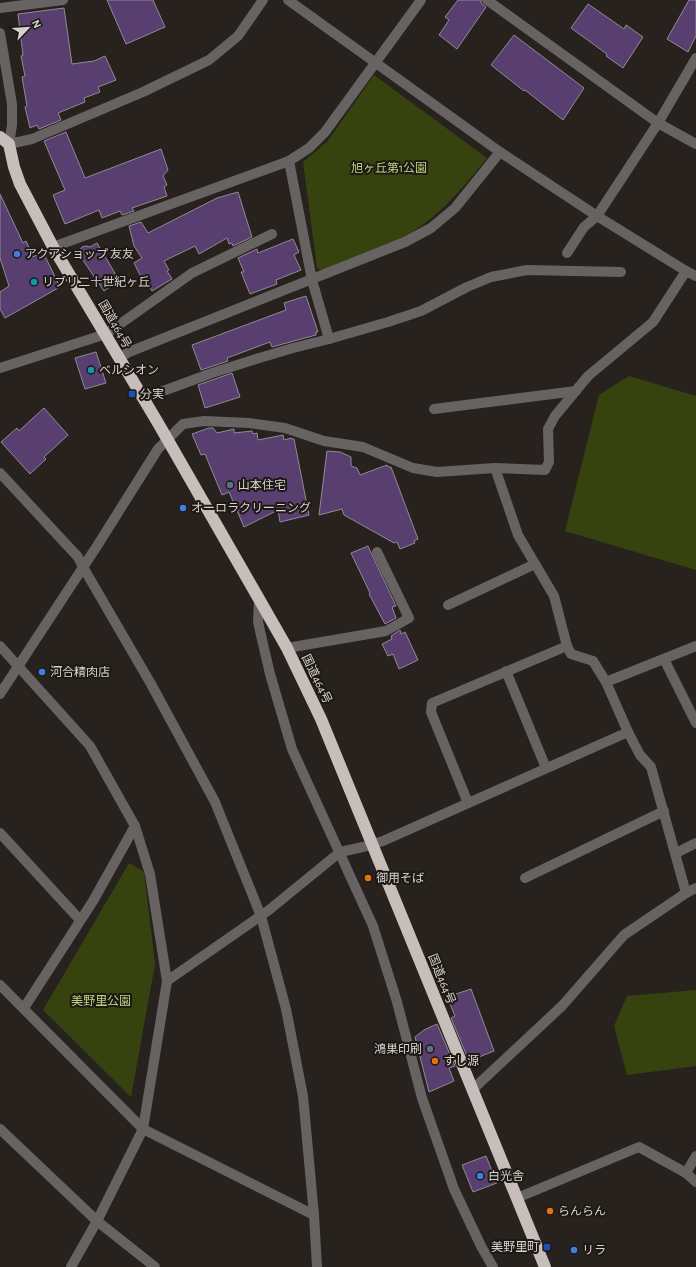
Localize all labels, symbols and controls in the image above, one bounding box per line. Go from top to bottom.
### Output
north arrow [8,8,48,48]
text: N [30,18,43,30]
park label: 旭ヶ丘第1公園 [351,161,427,174]
place label: アクアショップ 友友 [25,248,134,260]
marker: アクアショップ 友友 [12,249,22,259]
place label: リブリ二十世紀ヶ丘 [42,275,150,288]
marker: リブリ二十世紀ヶ丘 [29,277,39,287]
street label: 国道464号 [97,297,134,350]
place label: ベルシオン [99,364,159,376]
marker: ベルシオン [86,365,96,375]
place label: 分実 [140,388,164,400]
marker: 分実 [127,389,137,399]
place label: 山本住宅 [238,478,286,491]
marker: 山本住宅 [225,480,235,490]
place label: オーロラクリーニング [191,501,311,514]
marker: オーロラクリーニング [178,503,188,513]
street label: 国道464号 [300,652,335,706]
place label: 河合精肉店 [50,665,110,678]
marker: 河合精肉店 [37,667,47,677]
place label: 御用そば [376,871,424,884]
marker: 御用そば [363,873,373,883]
street label: 国道464号 [426,952,458,1006]
park label: 美野里公園 [71,994,131,1007]
place label: 鴻巣印刷 [374,1042,422,1055]
marker: 鴻巣印刷 [425,1044,435,1054]
place label: すし源 [443,1054,479,1067]
marker: すし源 [430,1056,440,1066]
place label: 白光舎 [488,1170,524,1182]
marker: 白光舎 [475,1171,485,1181]
place label: らんらん [558,1205,606,1217]
marker: らんらん [545,1206,555,1216]
place label: 美野里町 [491,1240,539,1253]
marker: 美野里町 [542,1242,552,1252]
place label: リラ [582,1244,606,1256]
marker: リラ [569,1245,579,1255]

